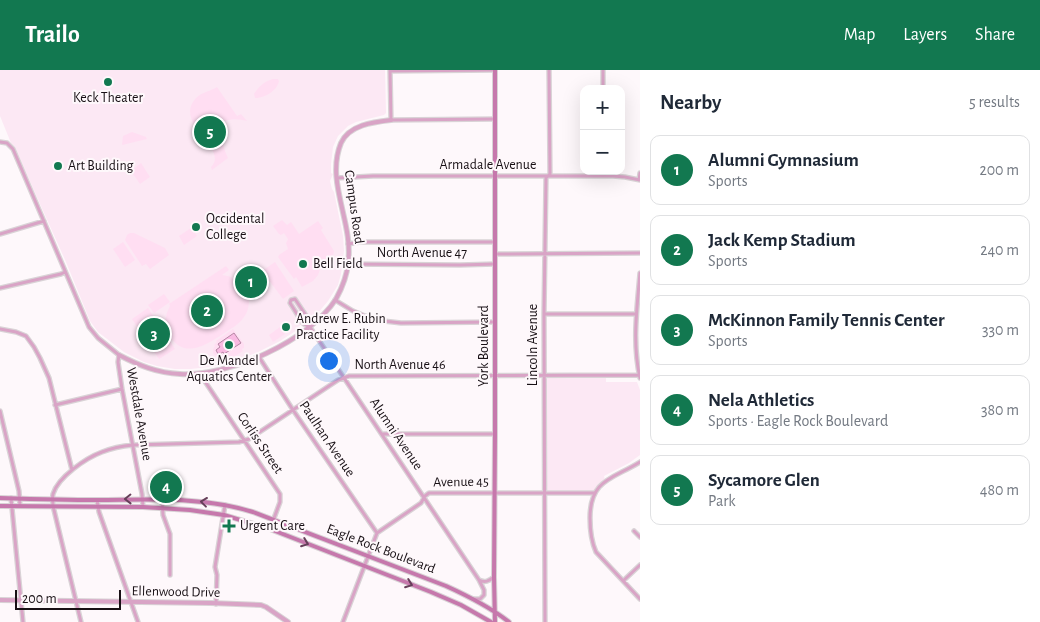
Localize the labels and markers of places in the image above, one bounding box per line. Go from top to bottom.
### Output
marker: Keck Theater [102,76,114,88]
place label: Keck Theater [73,91,143,105]
pin: 5 [194,113,226,151]
place label: Art Building [68,159,134,173]
marker: Art Building [52,160,64,172]
place label: Occidental College [206,212,264,242]
marker: Occidental College [190,221,202,233]
place label: Bell Field [313,257,363,271]
marker: Bell Field [297,258,309,270]
pin: 1 [235,263,267,301]
pin: 2 [191,292,223,330]
place label: Andrew E. Rubin Practice Facility [296,312,386,342]
pin: 3 [138,315,170,353]
marker: Andrew E. Rubin Practice Facility [280,321,292,333]
marker: De Mandel Aquatics Center [223,339,235,351]
place label: De Mandel Aquatics Center [186,354,272,384]
pin: 4 [150,468,182,506]
marker: Urgent Care [222,519,236,533]
place label: Urgent Care [240,519,305,533]

